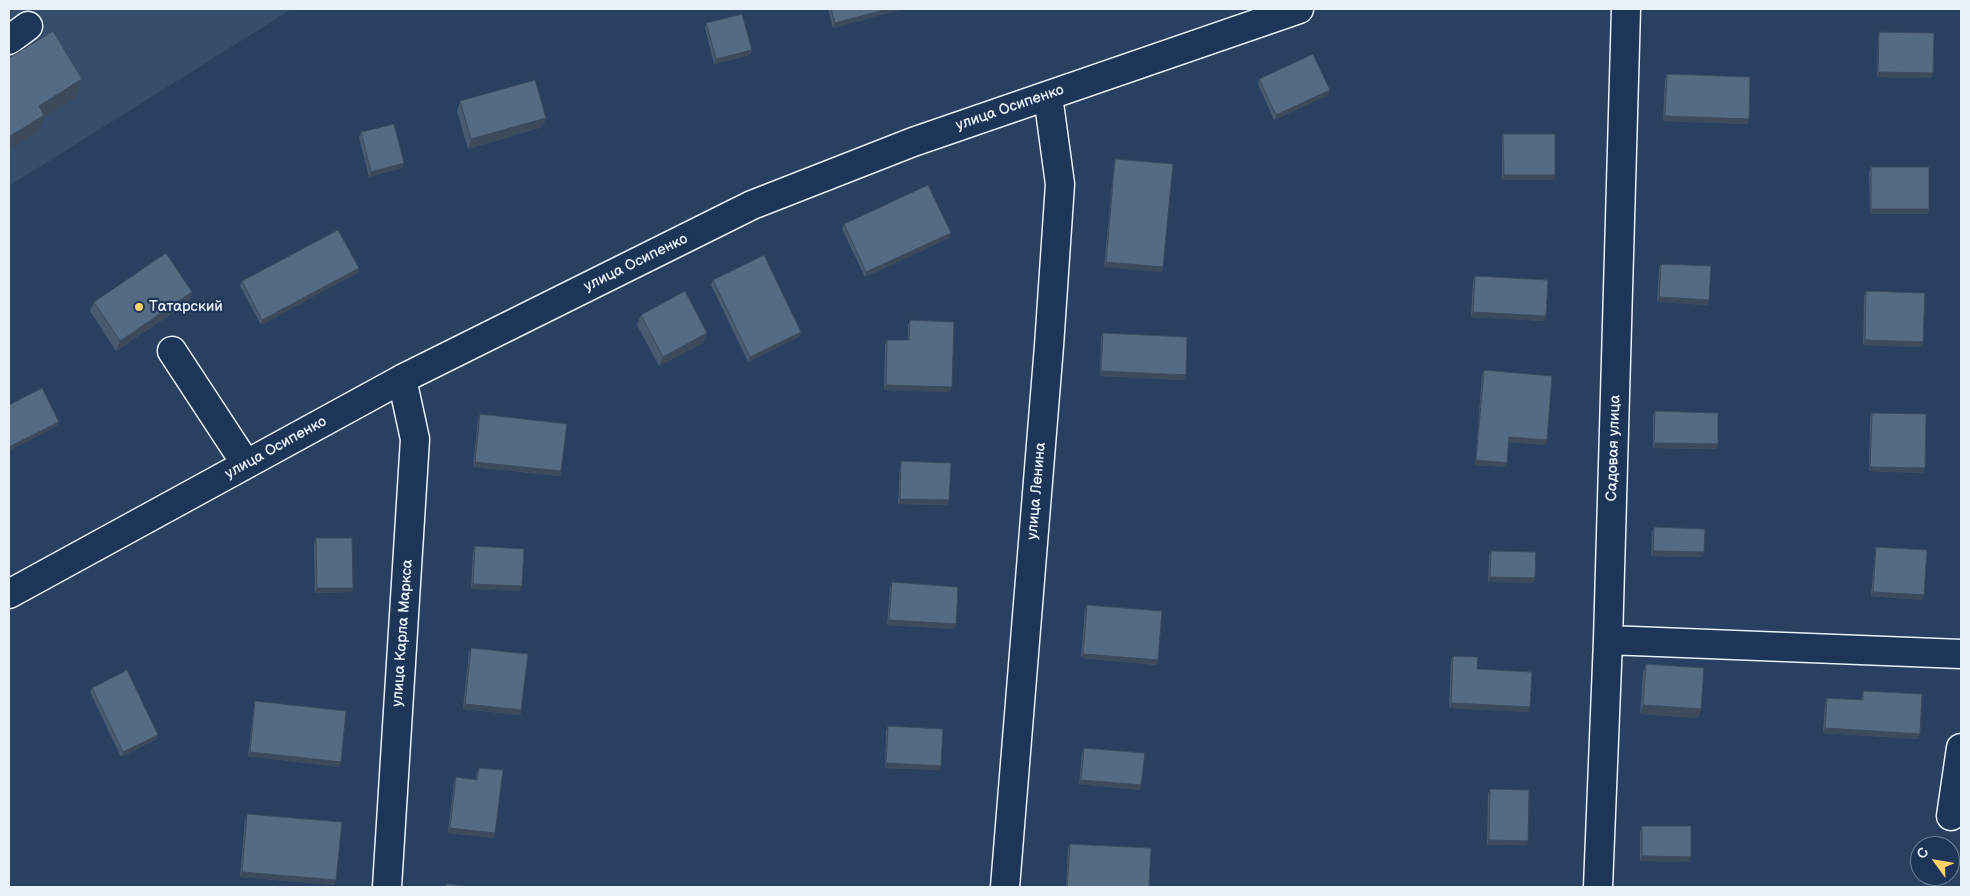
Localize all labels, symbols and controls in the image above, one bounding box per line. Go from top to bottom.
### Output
street label: улица Осипенко [954,81,1066,135]
street label: улица Осипенко [581,230,691,296]
place label: Татарский [149,298,223,316]
marker: Татарский [133,301,145,313]
street label: Садовая улица [1603,394,1625,502]
street label: улица Осипенко [222,413,330,483]
street label: улица Ленина [1024,442,1050,540]
street label: улица Карла Маркса [389,559,417,707]
north arrow [1910,836,1960,886]
text: С [1913,845,1932,862]

